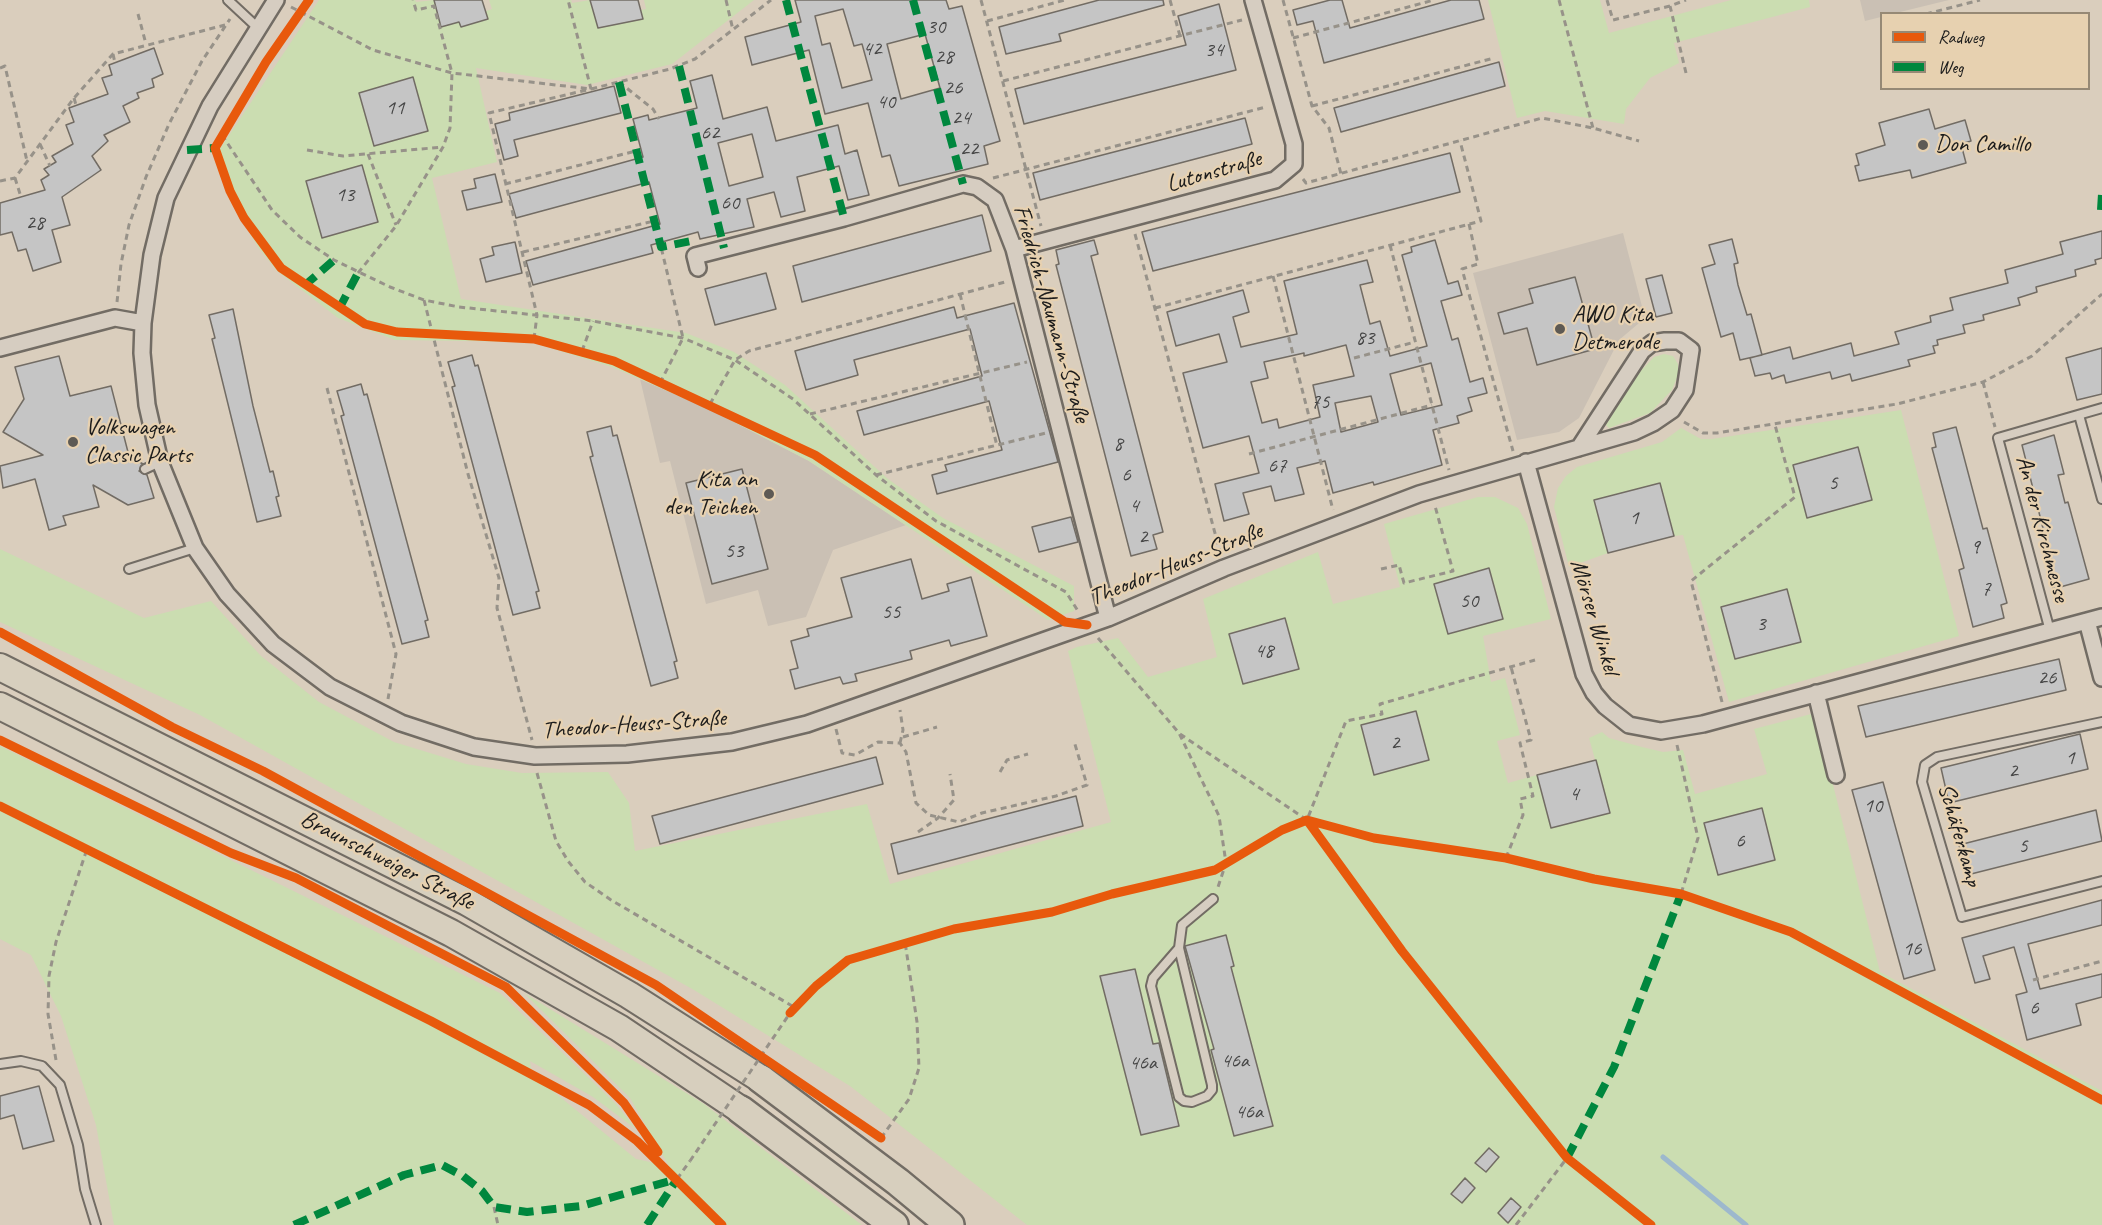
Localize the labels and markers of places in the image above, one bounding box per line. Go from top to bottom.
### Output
place label: Don Camillo [1935,131,2031,159]
marker: Don Camillo [1916,138,1930,152]
place label: AWO Kita Detmerode [1572,301,1659,357]
marker: AWO Kita Detmerode [1553,322,1567,336]
place label: Volkswagen Classic Parts [85,414,192,470]
marker: Volkswagen Classic Parts [66,435,80,449]
place label: Kita an den Teichen [664,466,757,522]
marker: Kita an den Teichen [762,487,776,501]

